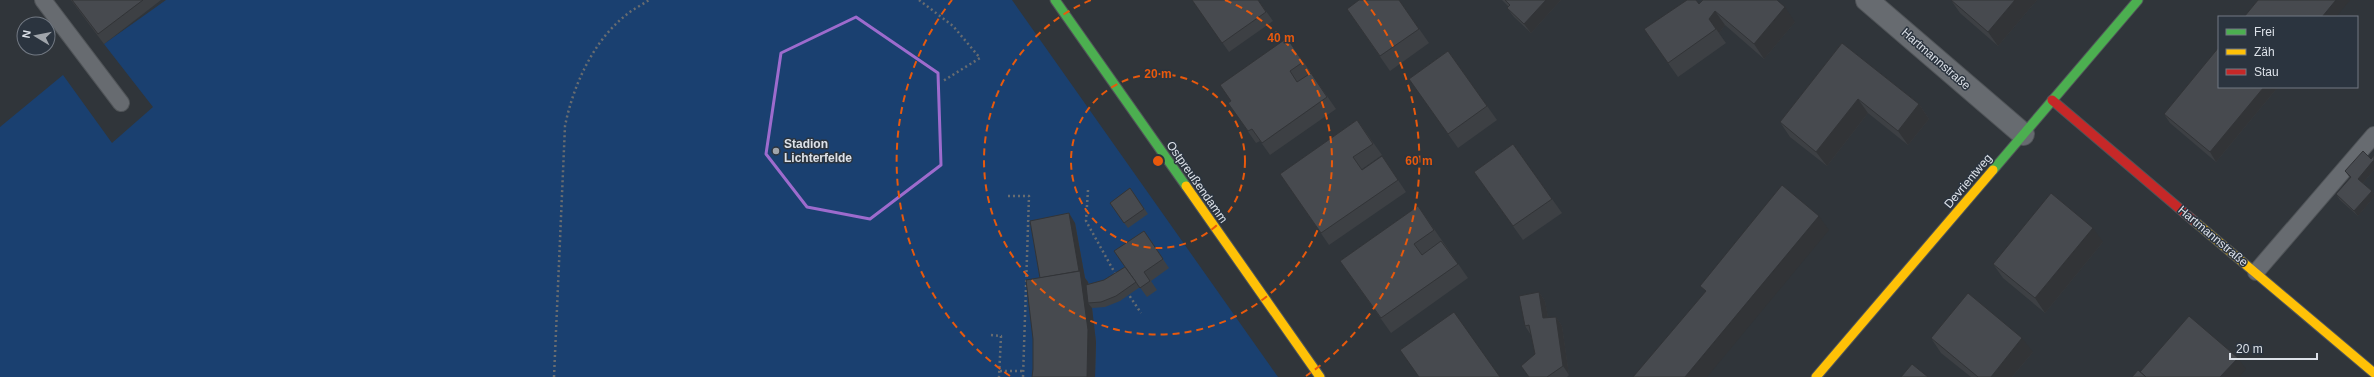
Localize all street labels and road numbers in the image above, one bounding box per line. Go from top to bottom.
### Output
street label: Hartmannstraße [1899,25,1974,93]
street label: Ostpreußendamm [1164,138,1230,226]
street label: Devrientweg [1941,151,1995,211]
street label: Hartmannstraße [2175,203,2251,269]

